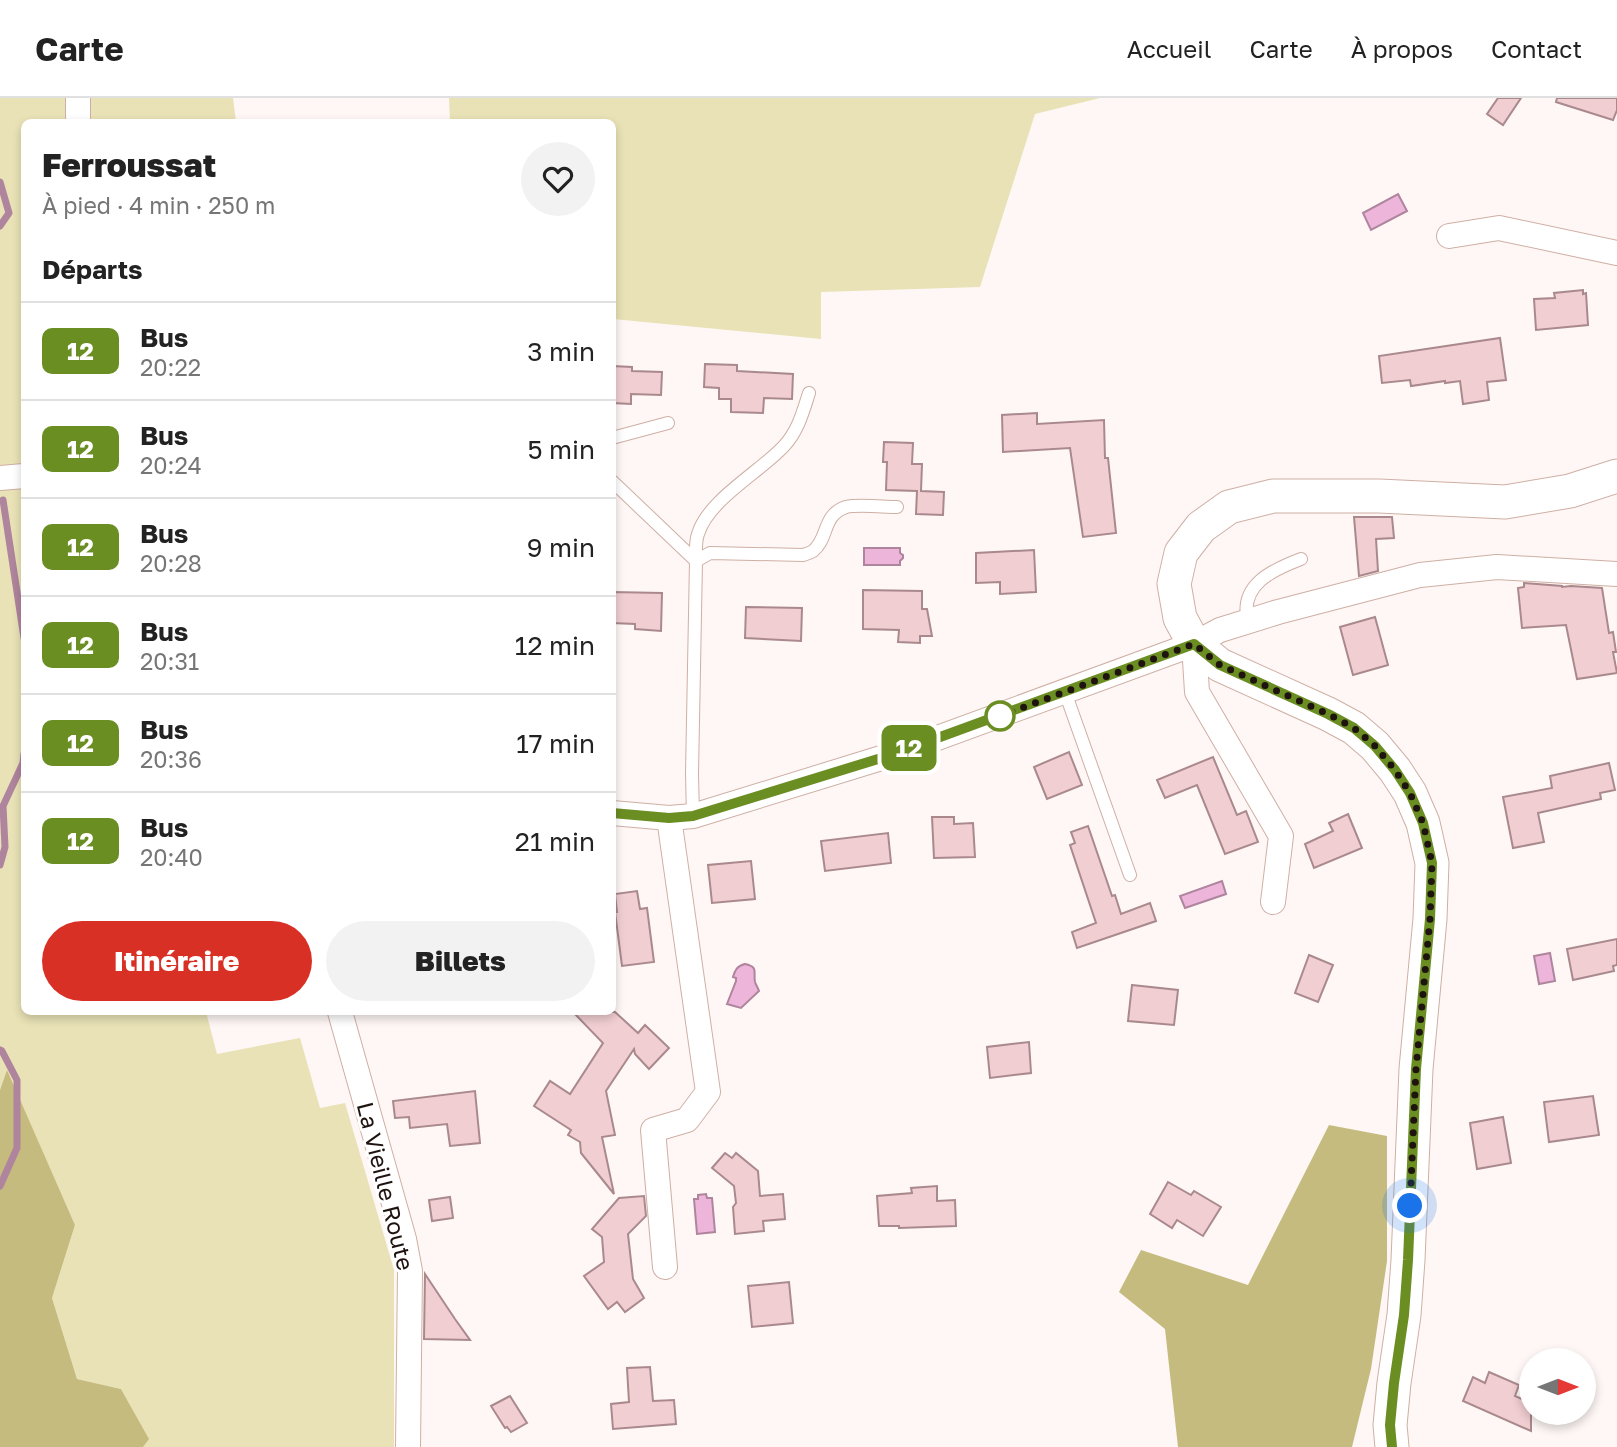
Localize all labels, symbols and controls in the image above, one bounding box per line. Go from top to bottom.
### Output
text: Carte [35,29,124,68]
text: Accueil [1127,34,1211,63]
text: Carte [1249,34,1313,63]
text: À propos [1351,34,1453,63]
text: Contact [1491,34,1582,63]
button: heart [521,142,595,216]
text: Ferroussat [42,145,216,184]
text: À pied · 4 min · 250 m [42,191,275,219]
text: Départs [42,254,143,285]
text: Bus [140,322,188,353]
text: 12 [67,336,94,365]
text: 3 min [527,336,595,367]
text: 20:22 [140,353,201,381]
text: Bus [140,420,188,451]
text: 12 [67,434,94,463]
text: 5 min [527,434,595,465]
text: 20:24 [140,451,202,479]
text: Bus [140,518,188,549]
text: 12 [67,532,94,561]
text: 9 min [527,532,595,563]
text: 20:28 [140,549,202,577]
text: Bus [140,616,188,647]
text: 12 [67,630,94,659]
text: 12 min [515,630,595,661]
text: 20:31 [140,647,199,675]
unlabelled marker [985,701,1015,731]
text: Bus [140,714,188,745]
line badge: 12 [878,725,940,771]
text: 12 [67,728,94,757]
text: 17 min [516,728,595,759]
text: 12 [896,733,923,762]
text: 20:36 [140,745,202,773]
text: Bus [140,812,188,843]
text: 12 [67,826,94,855]
text: 21 min [515,826,595,857]
text: 20:40 [140,843,203,871]
button: Itinéraire [42,921,312,1001]
button: Billets [326,921,595,1001]
street label: La Vieille Route [352,1099,420,1273]
your location [1392,1188,1427,1223]
north arrow [1519,1348,1596,1424]
map controls [1519,1348,1596,1425]

